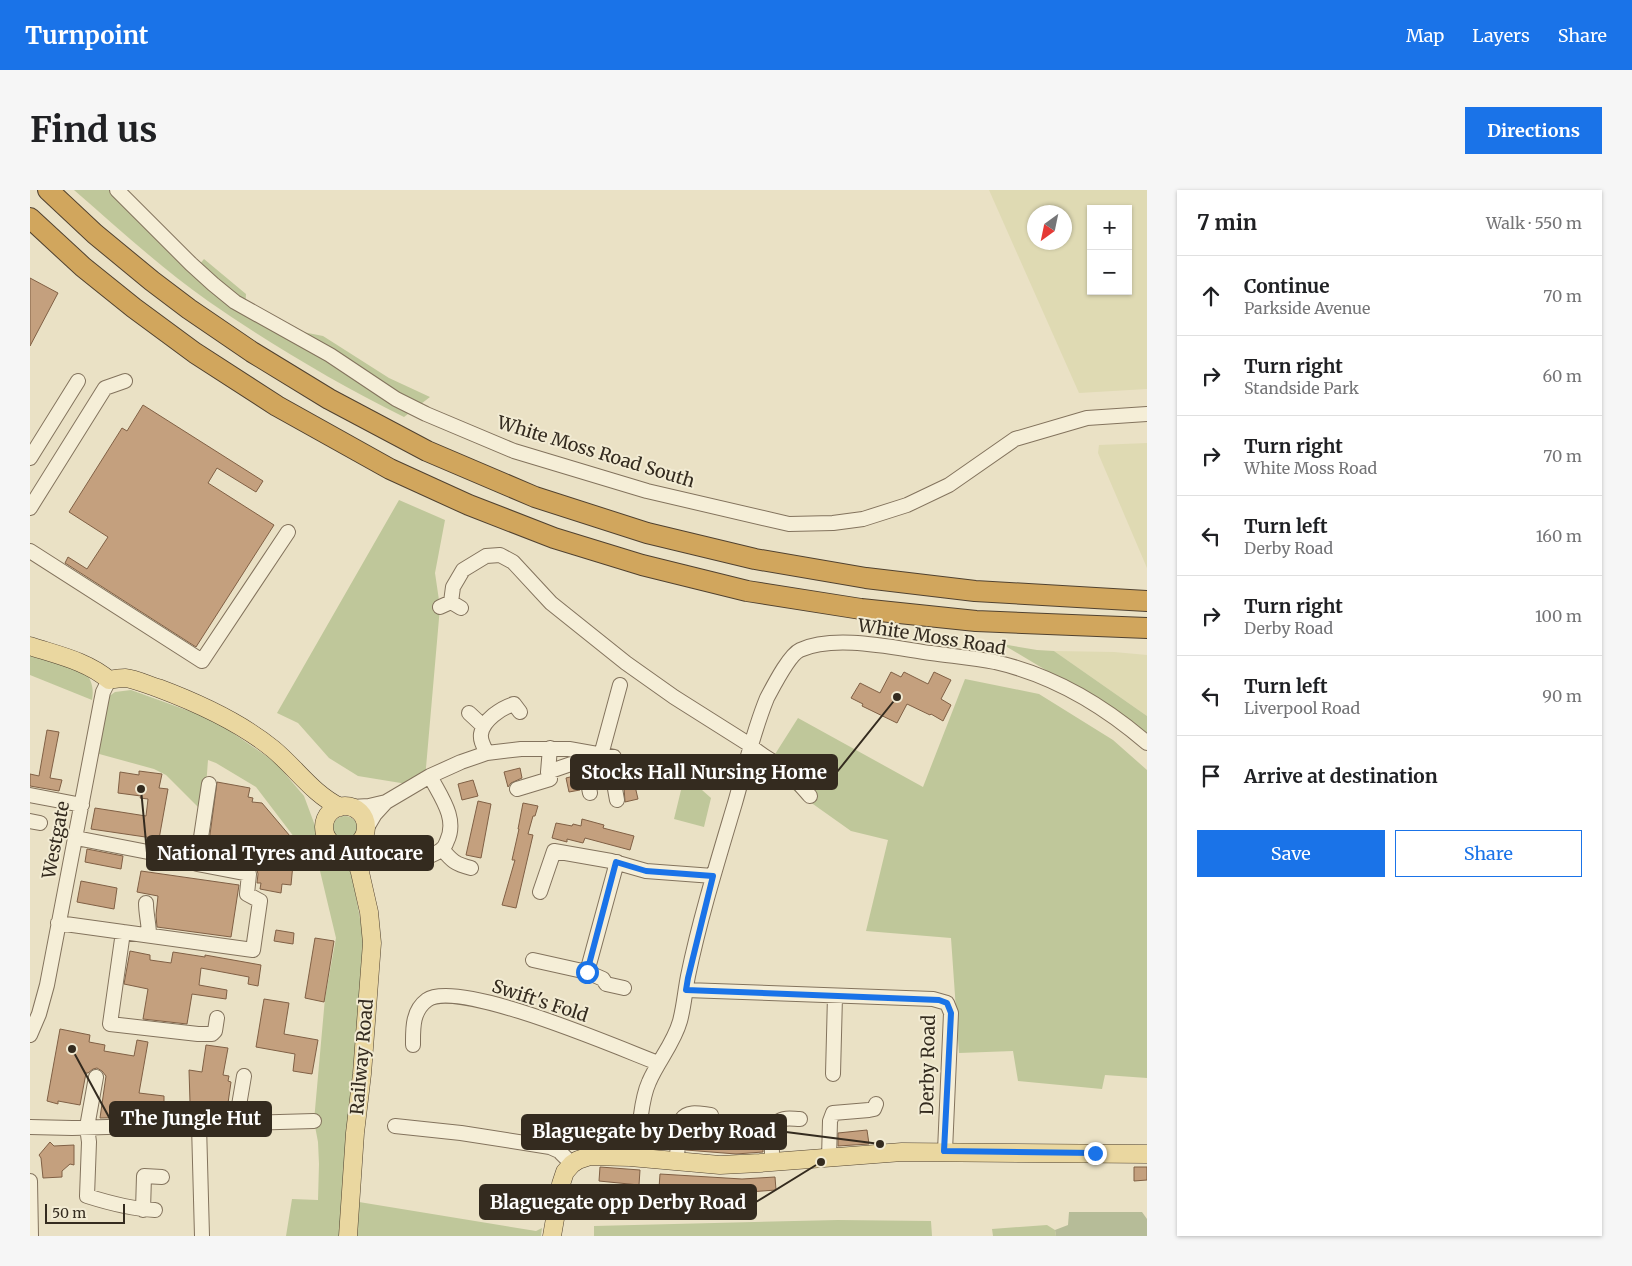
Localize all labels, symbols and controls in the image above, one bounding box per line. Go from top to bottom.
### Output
text: Turnpoint [25,20,148,51]
text: Map [1406,24,1444,47]
text: Layers [1472,24,1530,47]
text: Share [1558,24,1607,47]
button: Directions [1465,107,1602,154]
text: Find us [30,108,157,152]
north arrow [1027,205,1072,250]
map controls [1087,205,1132,295]
button: + [1087,205,1132,250]
text: 7 min [1197,209,1257,236]
text: Walk · 550 m [1486,213,1582,233]
button: − [1087,250,1132,295]
text: Continue [1244,274,1330,298]
icon: ahead [1197,282,1225,310]
text: 70 m [1543,286,1582,306]
text: Parkside Avenue [1244,298,1370,318]
text: Turn right [1244,354,1343,378]
icon: right [1197,362,1225,390]
text: 60 m [1542,366,1582,386]
text: Standside Park [1244,378,1359,398]
street label: White Moss Road South [494,410,698,493]
text: Turn right [1244,434,1343,458]
icon: right [1197,442,1225,470]
text: 70 m [1543,446,1582,466]
text: White Moss Road [1244,458,1377,478]
text: Turn left [1244,514,1328,538]
icon: left [1197,522,1225,550]
text: 160 m [1536,526,1582,546]
text: Derby Road [1244,538,1333,558]
text: Turn right [1244,594,1343,618]
icon: right [1197,602,1225,630]
text: 100 m [1535,606,1582,626]
street label: White Moss Road [855,613,1008,660]
text: Derby Road [1244,618,1333,638]
text: Turn left [1244,674,1328,698]
icon: left [1197,682,1225,710]
text: 90 m [1542,686,1582,706]
text: Liverpool Road [1244,698,1360,718]
callout: Stocks Hall Nursing Home [571,755,837,789]
text: Stocks Hall Nursing Home [581,760,827,784]
icon: arrive [1197,762,1225,790]
text: Arrive at destination [1244,764,1438,788]
street label: Westgate [37,799,74,882]
button: Save [1197,830,1385,877]
button: Share [1395,830,1582,877]
callout: National Tyres and Autocare [147,836,433,870]
text: National Tyres and Autocare [157,841,423,865]
route start [576,961,599,984]
street label: Swift's Fold [489,974,591,1027]
street label: Railway Road [345,998,378,1116]
street label: Derby Road [915,1015,940,1115]
callout: The Jungle Hut [110,1102,271,1136]
text: The Jungle Hut [121,1106,261,1130]
callout: Blaguegate by Derby Road [522,1115,786,1149]
text: Blaguegate by Derby Road [532,1119,776,1143]
route end [1084,1142,1107,1165]
callout: Blaguegate opp Derby Road [480,1185,756,1219]
text: Blaguegate opp Derby Road [490,1190,747,1214]
scale bar [45,1201,125,1224]
text: 50 m [52,1204,86,1222]

